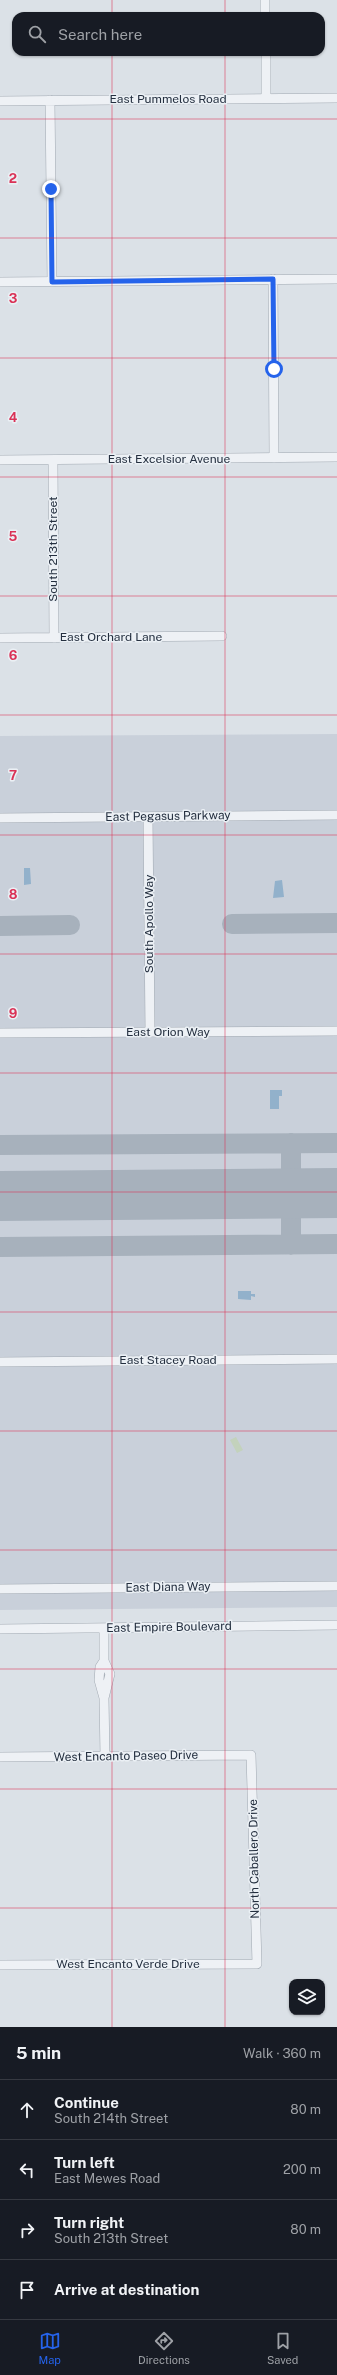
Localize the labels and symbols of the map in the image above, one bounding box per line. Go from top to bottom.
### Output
street label: East Pummelos Road [109,92,227,106]
text: 2 [9,171,17,186]
route end [42,180,60,198]
text: 3 [9,291,18,306]
route start [265,360,283,378]
text: 4 [9,410,18,425]
street label: East Excelsior Avenue [108,452,231,466]
street label: South 213th Street [46,496,60,602]
text: 5 [9,529,18,544]
street label: East Orchard Lane [60,630,162,644]
text: 6 [9,648,18,663]
text: 7 [9,768,17,783]
street label: East Pegasus Parkway [105,808,231,824]
street label: South Apollo Way [142,874,156,973]
text: 8 [9,887,18,902]
text: 9 [9,1006,17,1021]
street label: East Orion Way [126,1025,211,1039]
street label: East Stacey Road [119,1353,217,1367]
street label: East Diana Way [125,1579,211,1595]
street label: East Empire Boulevard [106,1619,232,1635]
street label: West Encanto Paseo Drive [54,1748,199,1764]
street label: North Caballero Drive [246,1799,262,1919]
street label: West Encanto Verde Drive [56,1957,200,1971]

